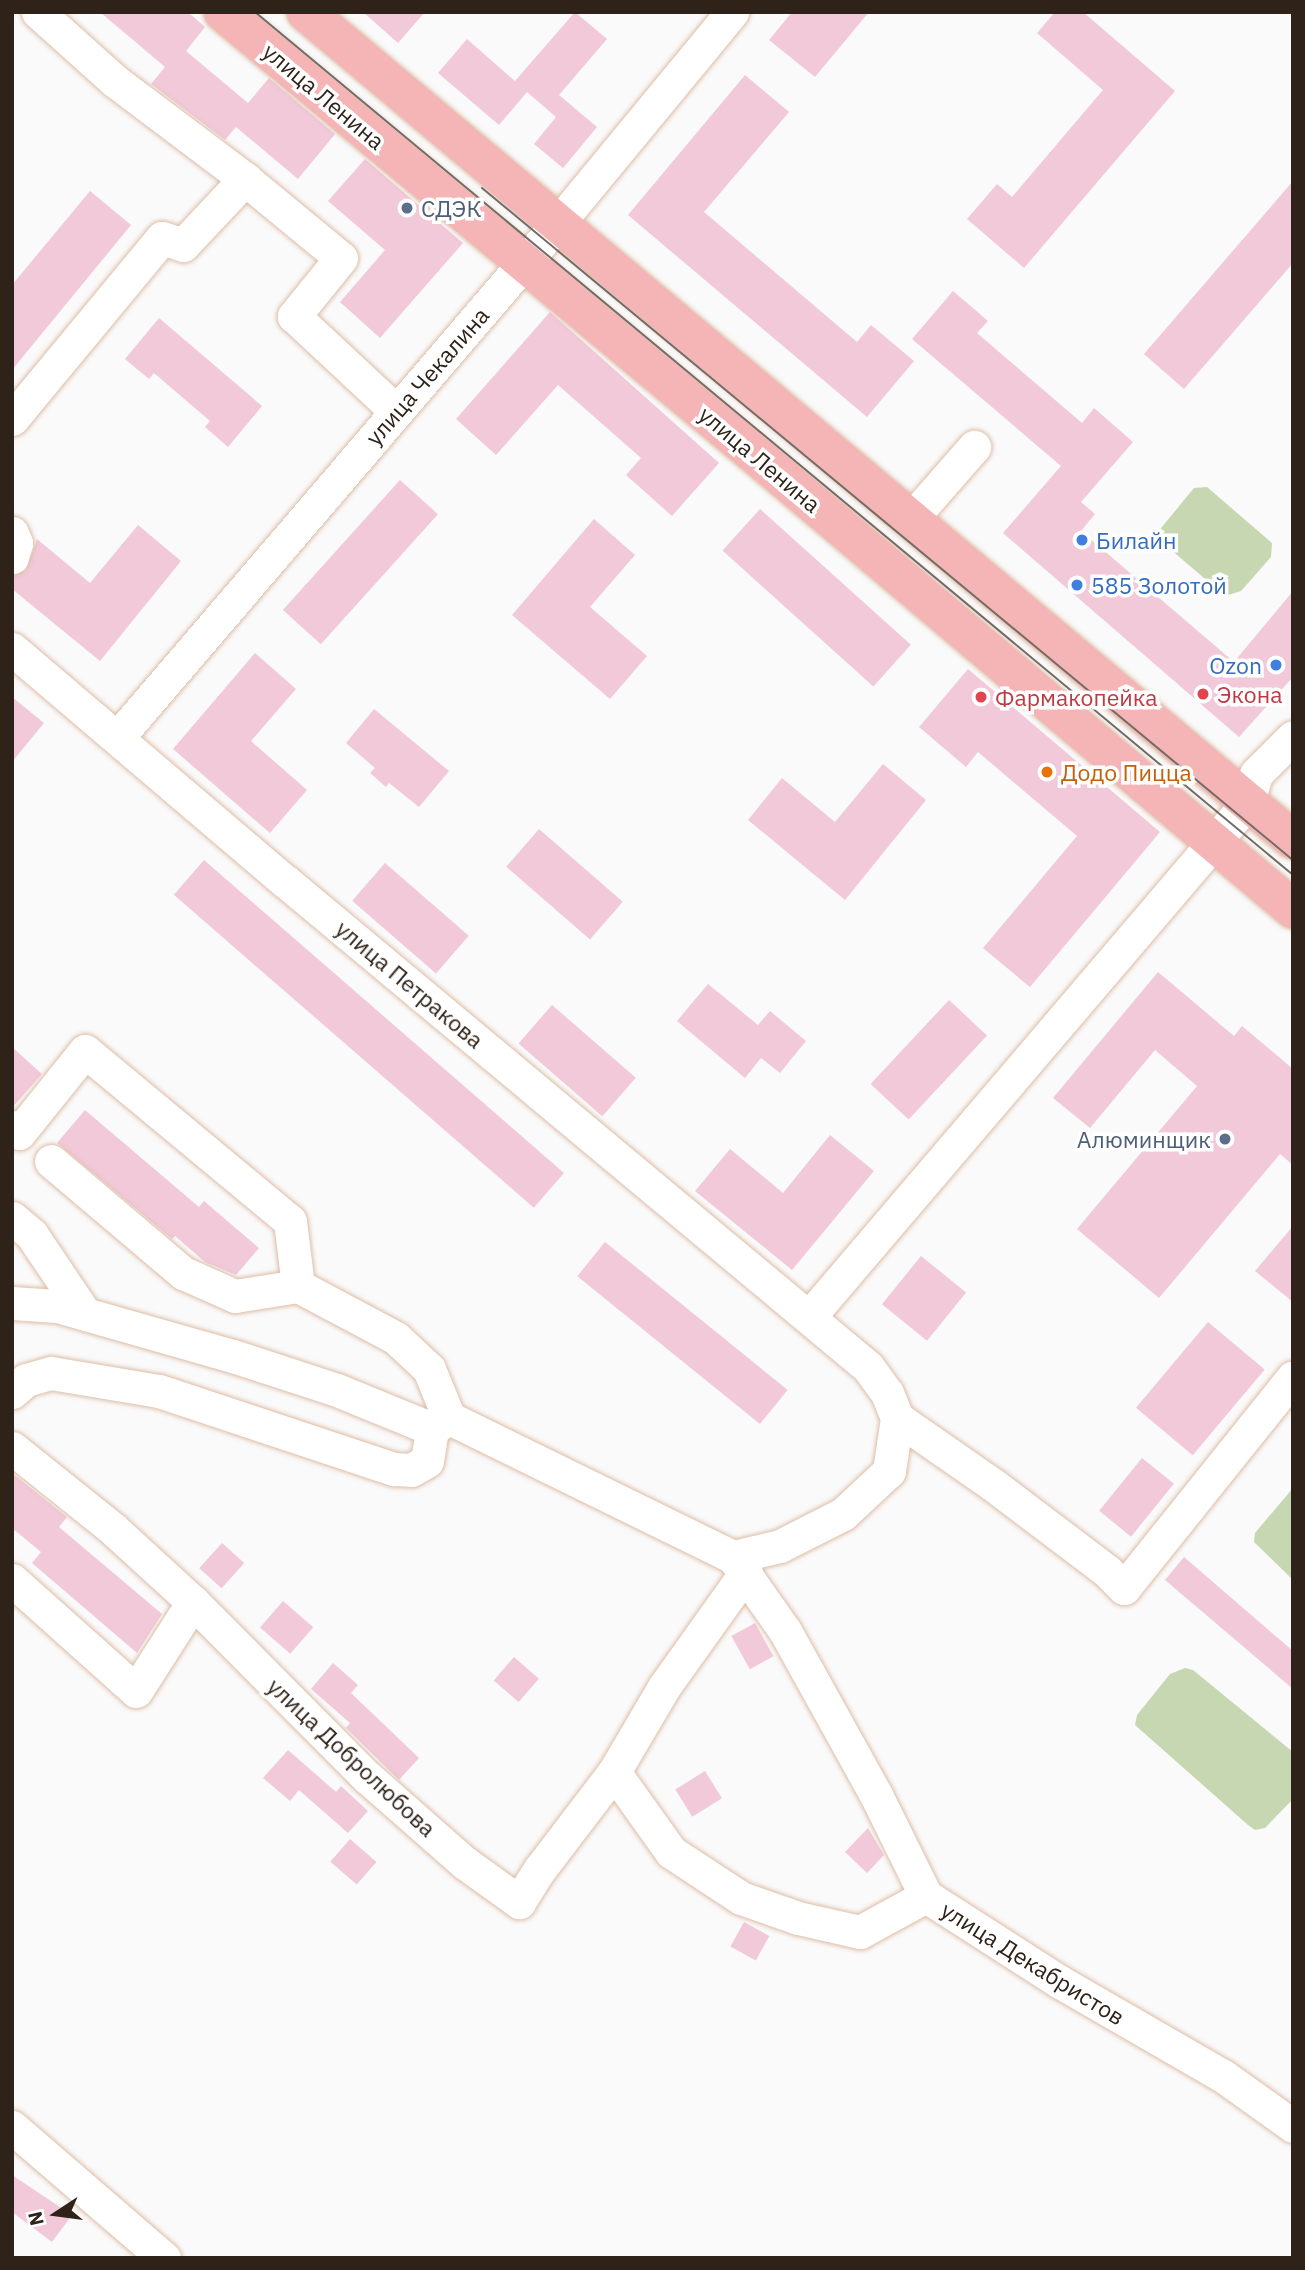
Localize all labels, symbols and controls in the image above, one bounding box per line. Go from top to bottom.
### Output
street label: улица Ленина [258,37,390,155]
place label: СДЭК [421,194,482,222]
marker: СДЭК [399,200,415,216]
street label: улица Чекалина [360,301,494,451]
street label: улица Ленина [694,400,826,518]
place label: Билайн [1096,526,1176,554]
marker: Билайн [1074,532,1090,548]
place label: 585 Золотой [1091,571,1227,599]
marker: 585 Золотой [1069,577,1085,593]
place label: Ozon [1209,651,1262,679]
marker: Ozon [1268,657,1284,673]
place label: Экона [1217,680,1282,708]
place label: Фармакопейка [995,683,1158,711]
marker: Экона [1195,686,1211,702]
marker: Фармакопейка [973,689,989,705]
place label: Додо Пицца [1061,758,1192,786]
marker: Додо Пицца [1039,764,1055,780]
street label: улица Петракова [331,914,489,1054]
place label: Алюминщик [1077,1125,1211,1153]
marker: Алюминщик [1217,1131,1233,1147]
street label: улица Добролюбова [262,1672,442,1842]
street label: улица Декабристов [936,1895,1130,2031]
north arrow [21,2179,91,2249]
text: N [22,2209,49,2228]

